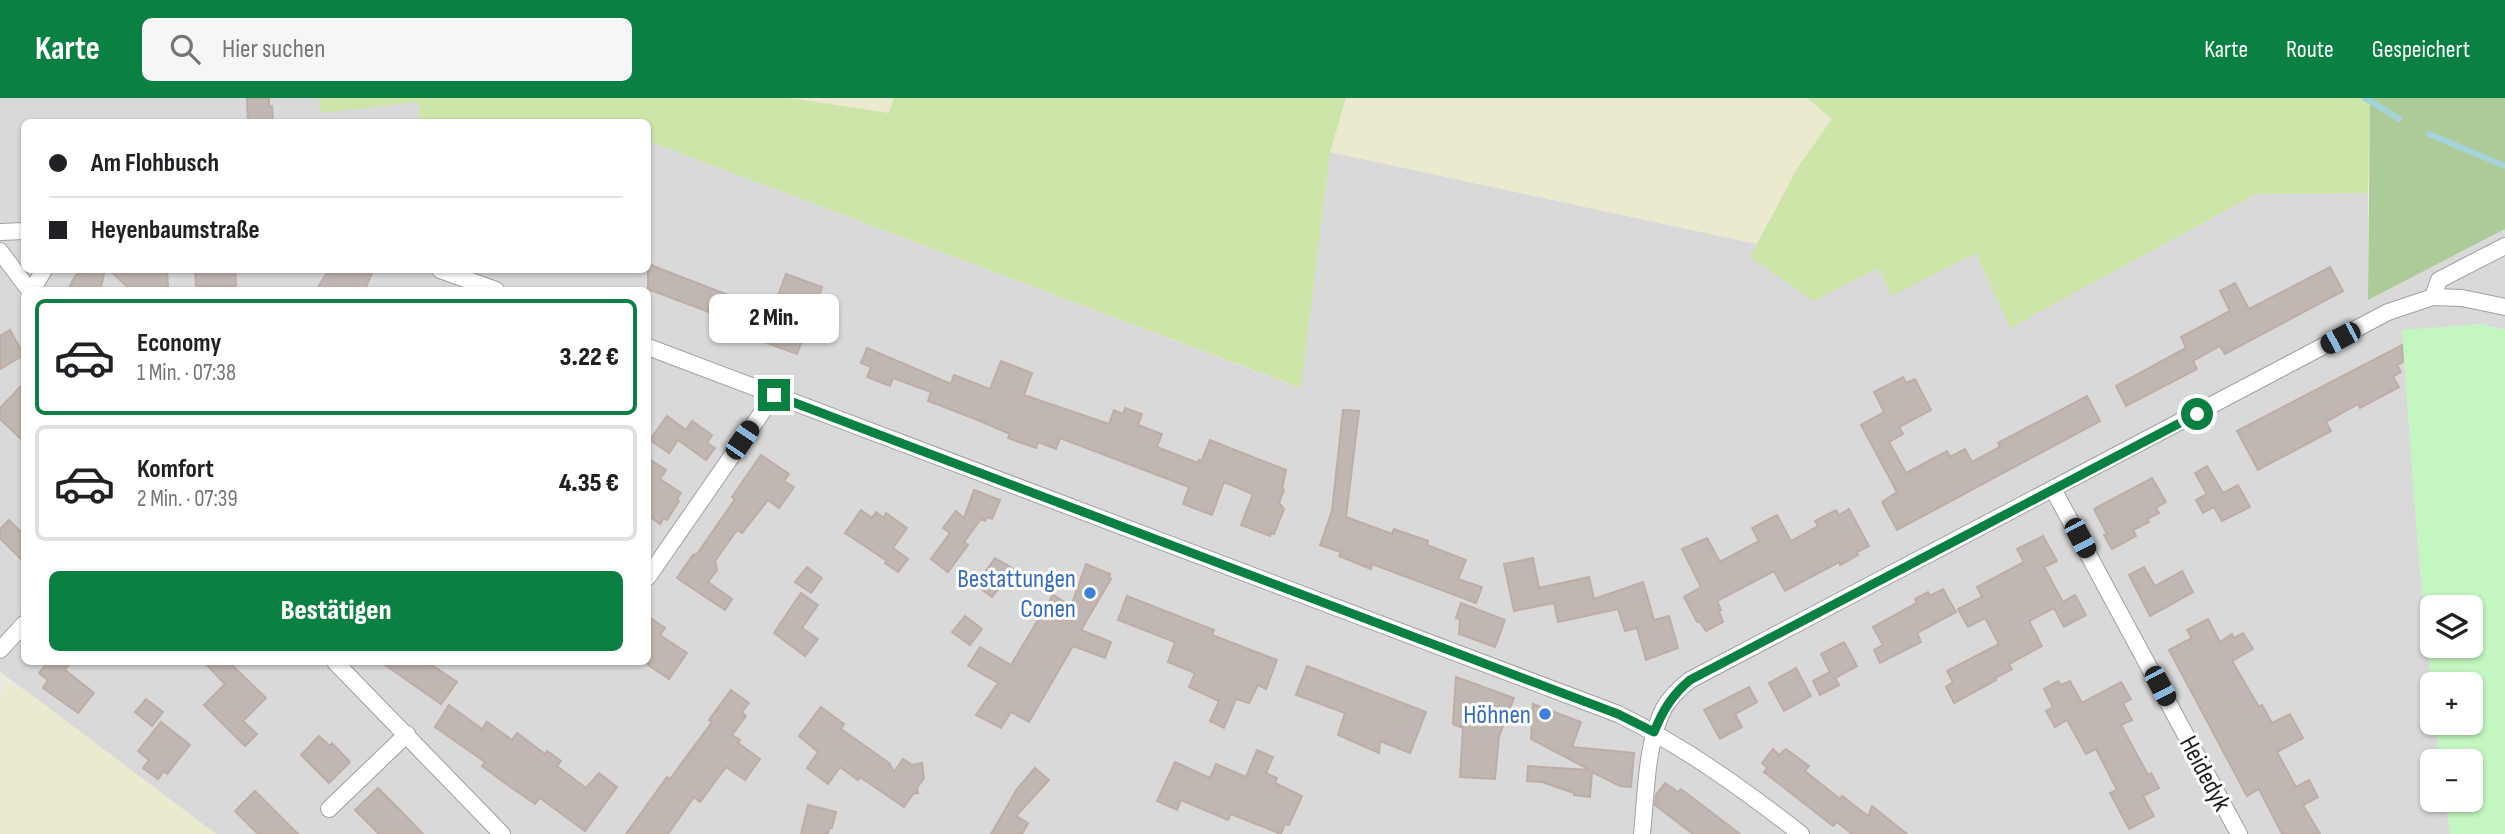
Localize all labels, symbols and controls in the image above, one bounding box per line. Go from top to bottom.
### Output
search box [142,18,632,81]
text: Karte [35,29,100,69]
icon: search [166,30,204,68]
text: Hier suchen [222,34,325,65]
text: Karte [2204,35,2248,64]
text: Route [2286,35,2334,64]
text: Gespeichert [2372,35,2470,64]
text: Am Flohbusch [91,148,219,179]
text: Heyenbaumstraße [91,215,260,246]
callout: 2 Min. [709,294,839,342]
text: 2 Min. [749,304,799,332]
car [2317,319,2364,357]
icon: car [53,326,116,389]
text: Economy [137,328,221,359]
text: 3.22 € [559,342,619,373]
text: 1 Min. · 07:38 [137,359,236,387]
route end [758,379,790,411]
route start [2181,398,2213,430]
car [722,417,763,463]
icon: car [53,452,116,515]
text: Komfort [137,454,214,485]
text: 4.35 € [559,468,619,499]
text: 2 Min. · 07:39 [137,485,238,513]
car [2061,515,2100,561]
place label: Bestattungen Conen [957,564,1076,625]
button: Bestätigen [49,571,623,651]
marker: Bestattungen Conen [1082,585,1098,601]
map controls [2420,595,2483,812]
button: layers [2420,595,2483,658]
car [2141,663,2180,709]
button: + [2420,672,2483,735]
place label: Höhnen [1463,700,1531,731]
marker: Höhnen [1537,706,1553,722]
street label: Heidedyk [2172,731,2237,817]
button: − [2420,749,2483,812]

